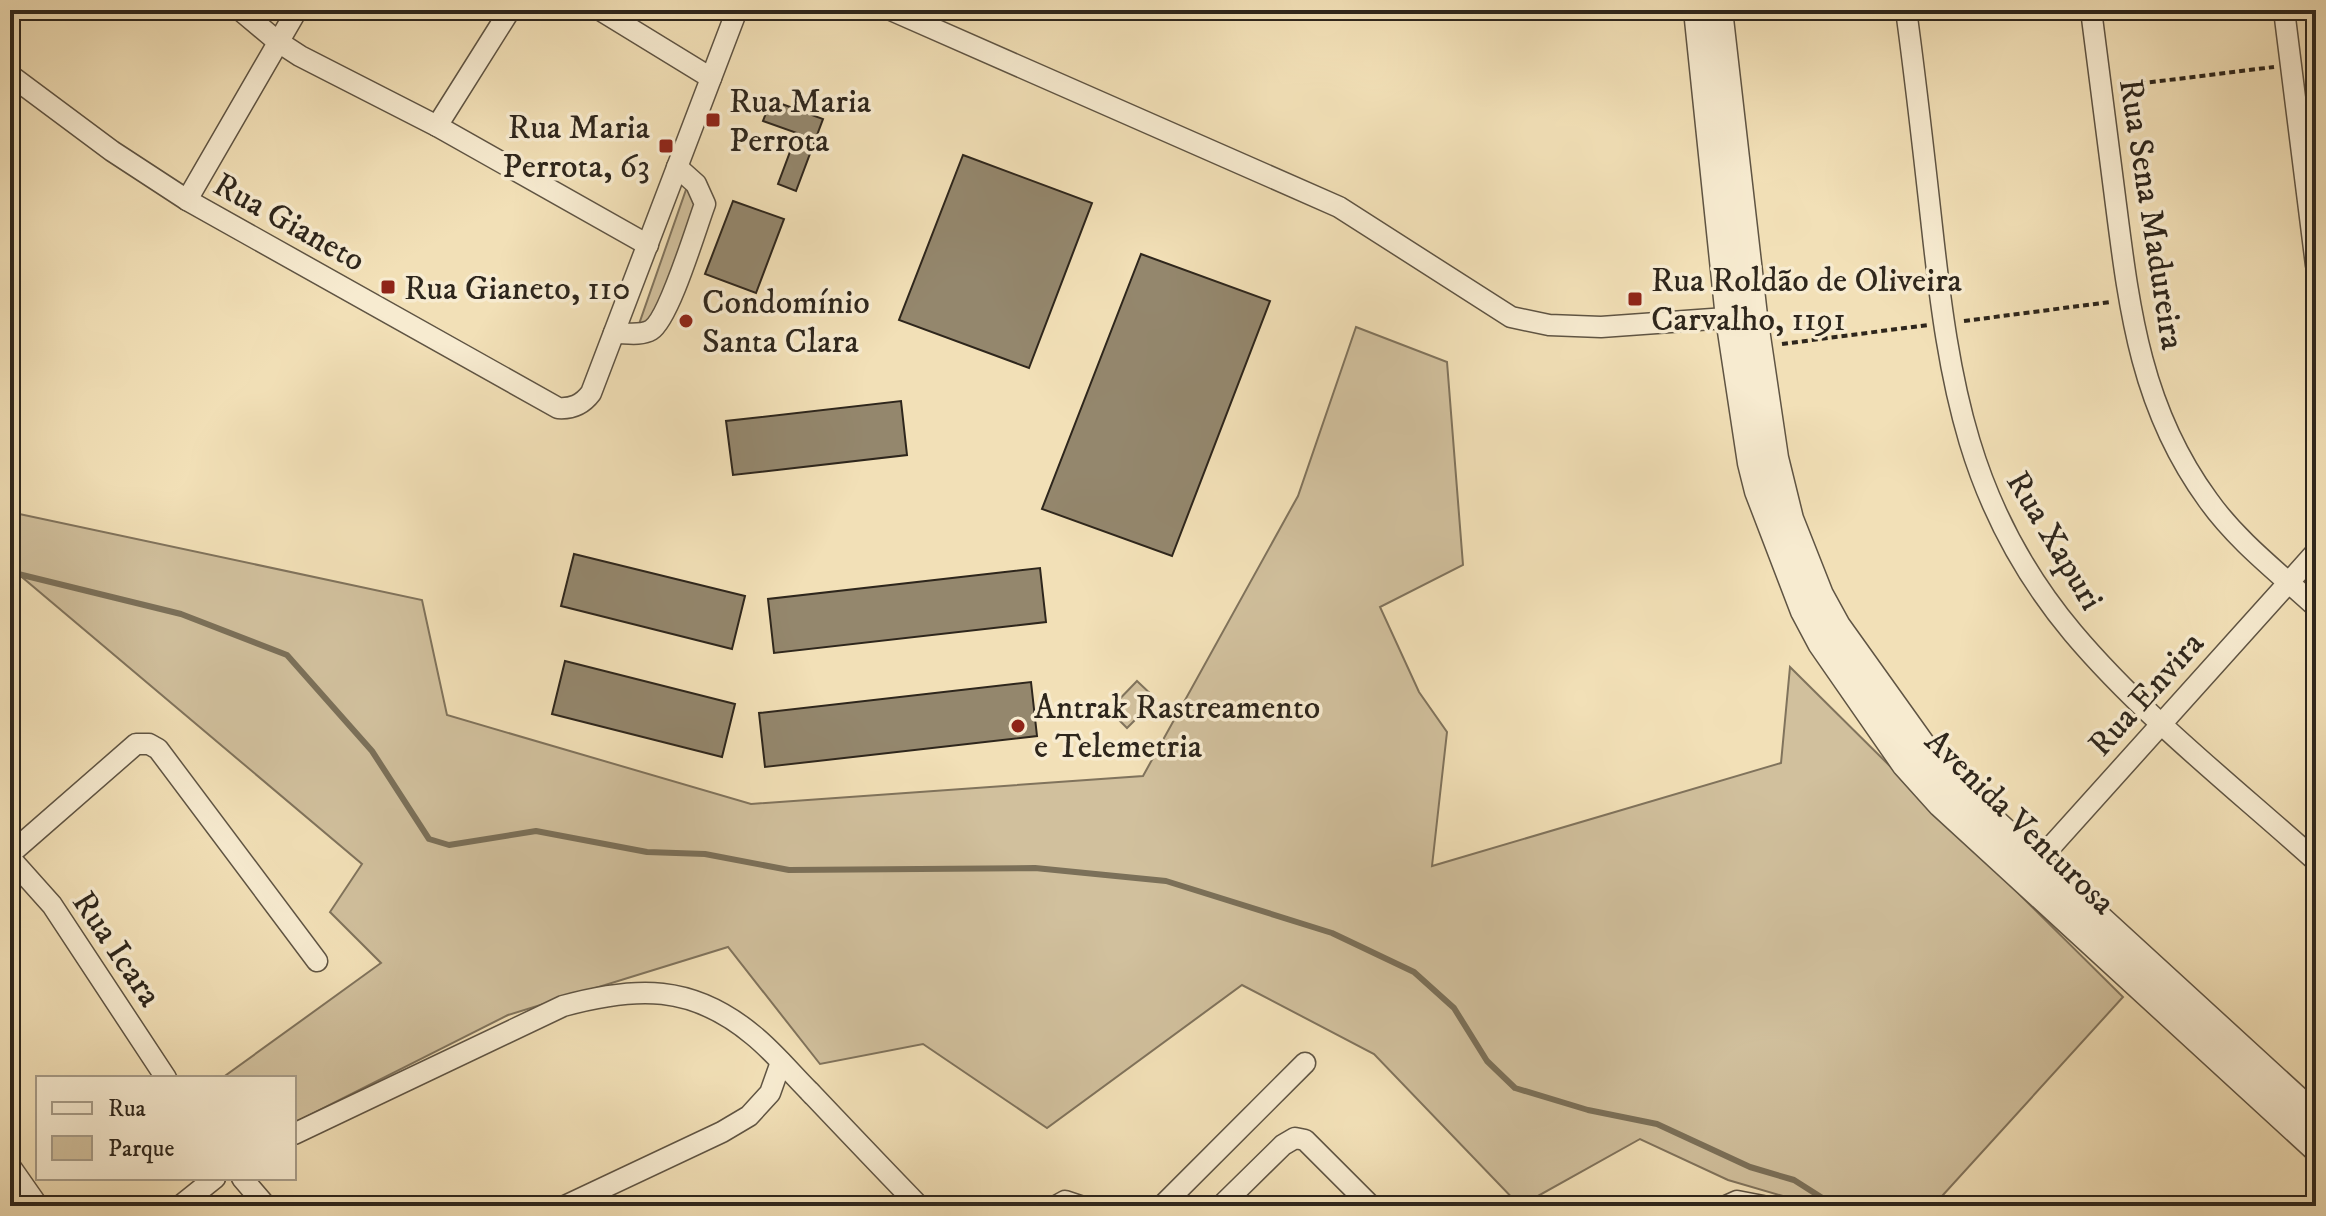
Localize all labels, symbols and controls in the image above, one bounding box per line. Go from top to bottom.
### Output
street label: Rua Sena Madureira [2109,76,2193,353]
place label: Rua Maria Perrota [729,81,872,162]
place label: Rua Maria Perrota, 63 [502,107,651,188]
marker: Rua Maria Perrota [704,111,722,129]
marker: Rua Maria Perrota, 63 [657,137,675,155]
street label: Rua Gianeto [206,164,372,282]
place label: Rua Roldão de Oliveira Carvalho, 1191 [1651,260,1963,341]
place label: Rua Gianeto, 110 [404,268,631,310]
marker: Rua Gianeto, 110 [379,278,397,296]
place label: Condomínio Santa Clara [702,282,870,363]
marker: Rua Roldão de Oliveira Carvalho, 1191 [1626,290,1644,308]
marker: Condomínio Santa Clara [677,312,695,330]
street label: Rua Xapuri [1996,464,2112,618]
street label: Rua Envira [2080,623,2214,765]
place label: Antrak Rastreamento e Telemetria [1034,687,1320,768]
marker: Antrak Rastreamento e Telemetria [1009,717,1027,735]
street label: Avenida Venturosa [1916,721,2124,924]
street label: Rua Icara [62,883,171,1015]
legend [36,1076,296,1180]
text: Rua [108,1094,147,1124]
text: Parque [108,1134,174,1164]

